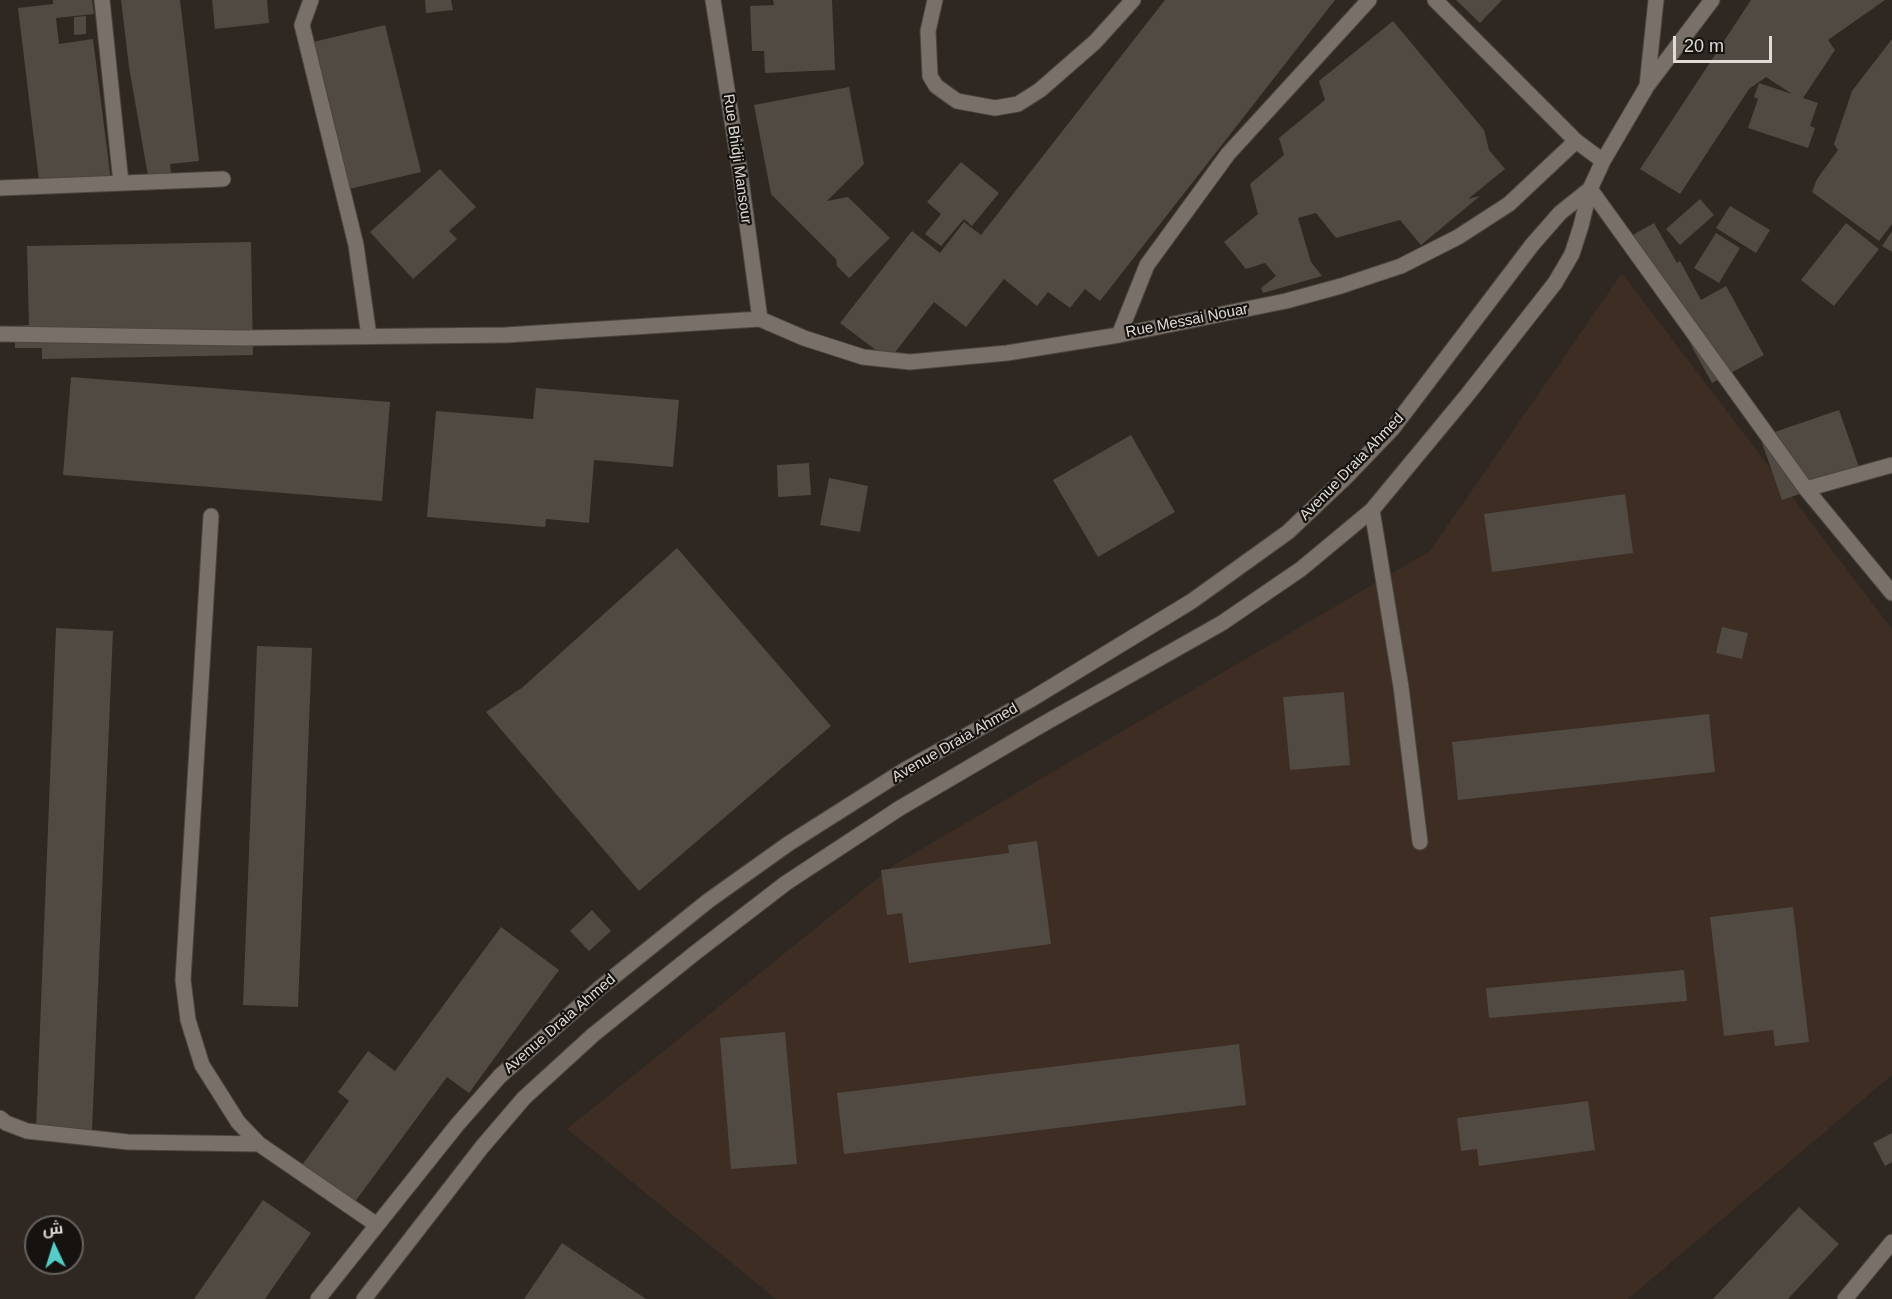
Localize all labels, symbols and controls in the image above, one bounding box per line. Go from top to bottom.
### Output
scale bar [1676,24,1775,62]
text: 20 m [1684,36,1724,56]
street label: Rue Bhidji Mansour [719,93,755,225]
street label: Rue Messai Nouar [1124,300,1250,342]
street label: Avenue Draia Ahmed [1296,410,1408,524]
street label: Avenue Draia Ahmed [889,700,1021,786]
street label: Avenue Draia Ahmed [500,971,620,1077]
north arrow [24,1215,84,1275]
text: ش [42,1219,64,1238]

